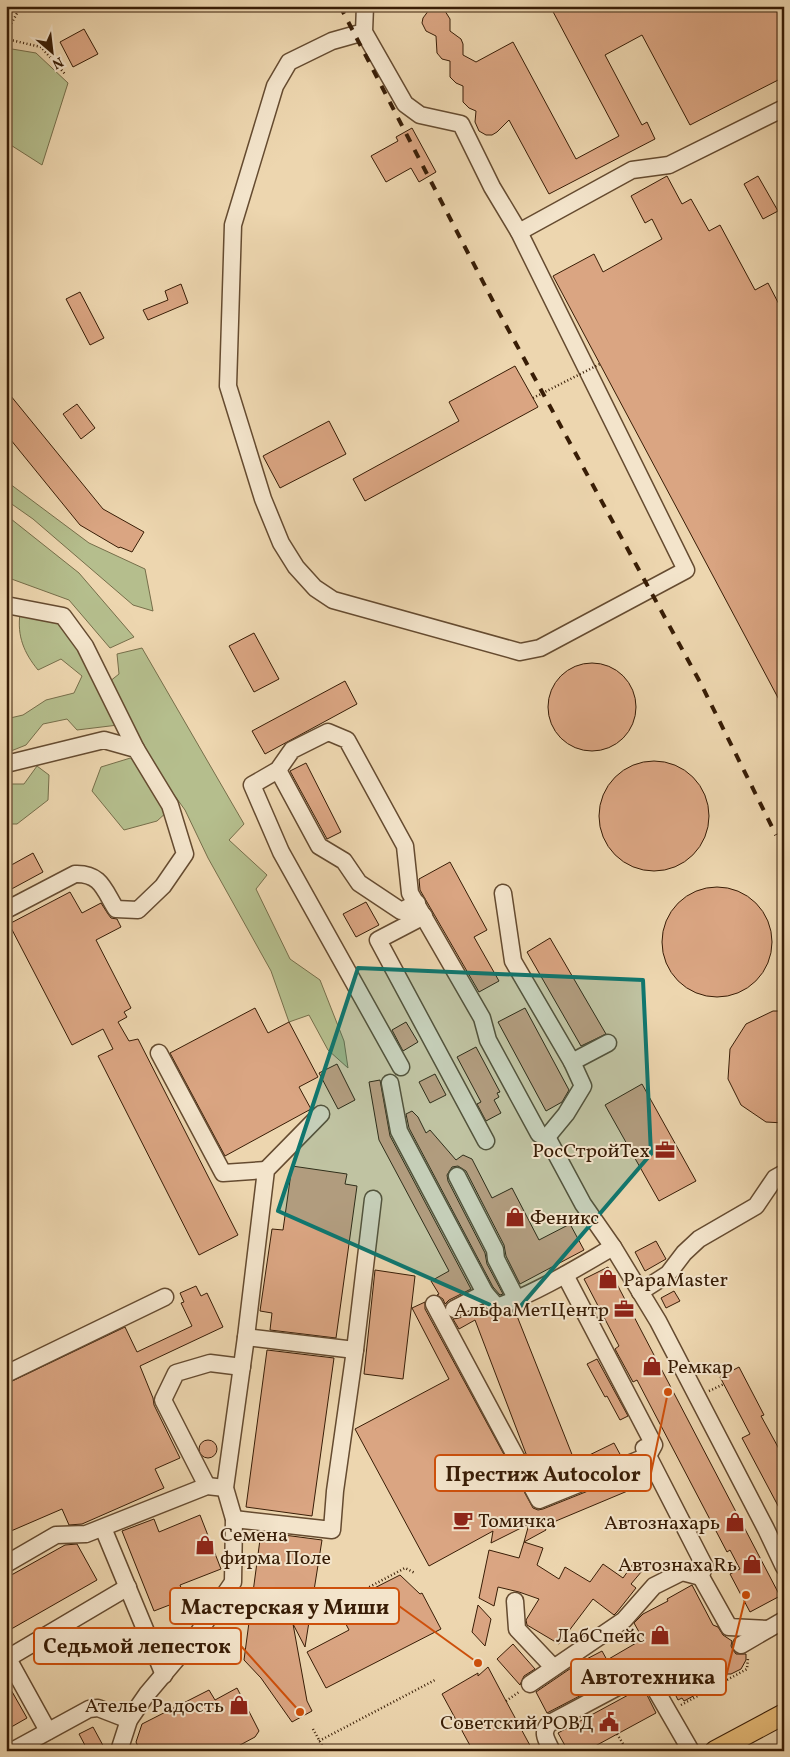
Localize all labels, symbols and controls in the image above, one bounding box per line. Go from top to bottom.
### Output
north arrow [28,28,78,78]
text: N [48,51,66,73]
place label: РосСтройТех [532,1138,650,1166]
office icon: РосСтройТех [654,1139,676,1161]
place label: Феникс [530,1205,599,1233]
shop icon: Феникс [504,1206,526,1228]
place label: PapaMaster [623,1267,728,1295]
shop icon: PapaMaster [597,1268,619,1290]
place label: АльфаМетЦентр [454,1297,609,1325]
office icon: АльфаМетЦентр [613,1298,635,1320]
place label: Ремкар [667,1354,733,1382]
shop icon: Ремкар [641,1355,663,1377]
callout: Престиж Autocolor [435,1455,651,1491]
text: Престиж Autocolor [445,1461,641,1490]
place label: Томичка [478,1508,556,1536]
cafe icon: Томичка [452,1509,474,1531]
place label: Автознахарь [604,1510,720,1538]
shop icon: Автознахарь [724,1511,746,1533]
place label: Семена фирма Поле [220,1522,331,1573]
shop icon: Семена фирма Поле [194,1534,216,1556]
place label: АвтознахаRь [618,1552,737,1580]
shop icon: АвтознахаRь [741,1553,763,1575]
callout: Мастерская у Миши [170,1588,399,1624]
text: Мастерская у Миши [181,1594,389,1623]
place label: ЛабСпейс [556,1623,645,1651]
shop icon: ЛабСпейс [649,1624,671,1646]
callout: Седьмой лепесток [34,1628,241,1664]
text: Седьмой лепесток [43,1633,231,1662]
callout: Автотехника [571,1659,726,1695]
text: Автотехника [581,1664,715,1693]
place label: Ателье Радость [85,1693,224,1721]
shop icon: Ателье Радость [228,1694,250,1716]
place label: Советский РОВД [440,1710,594,1738]
public building icon: Советский РОВД [598,1711,620,1733]

